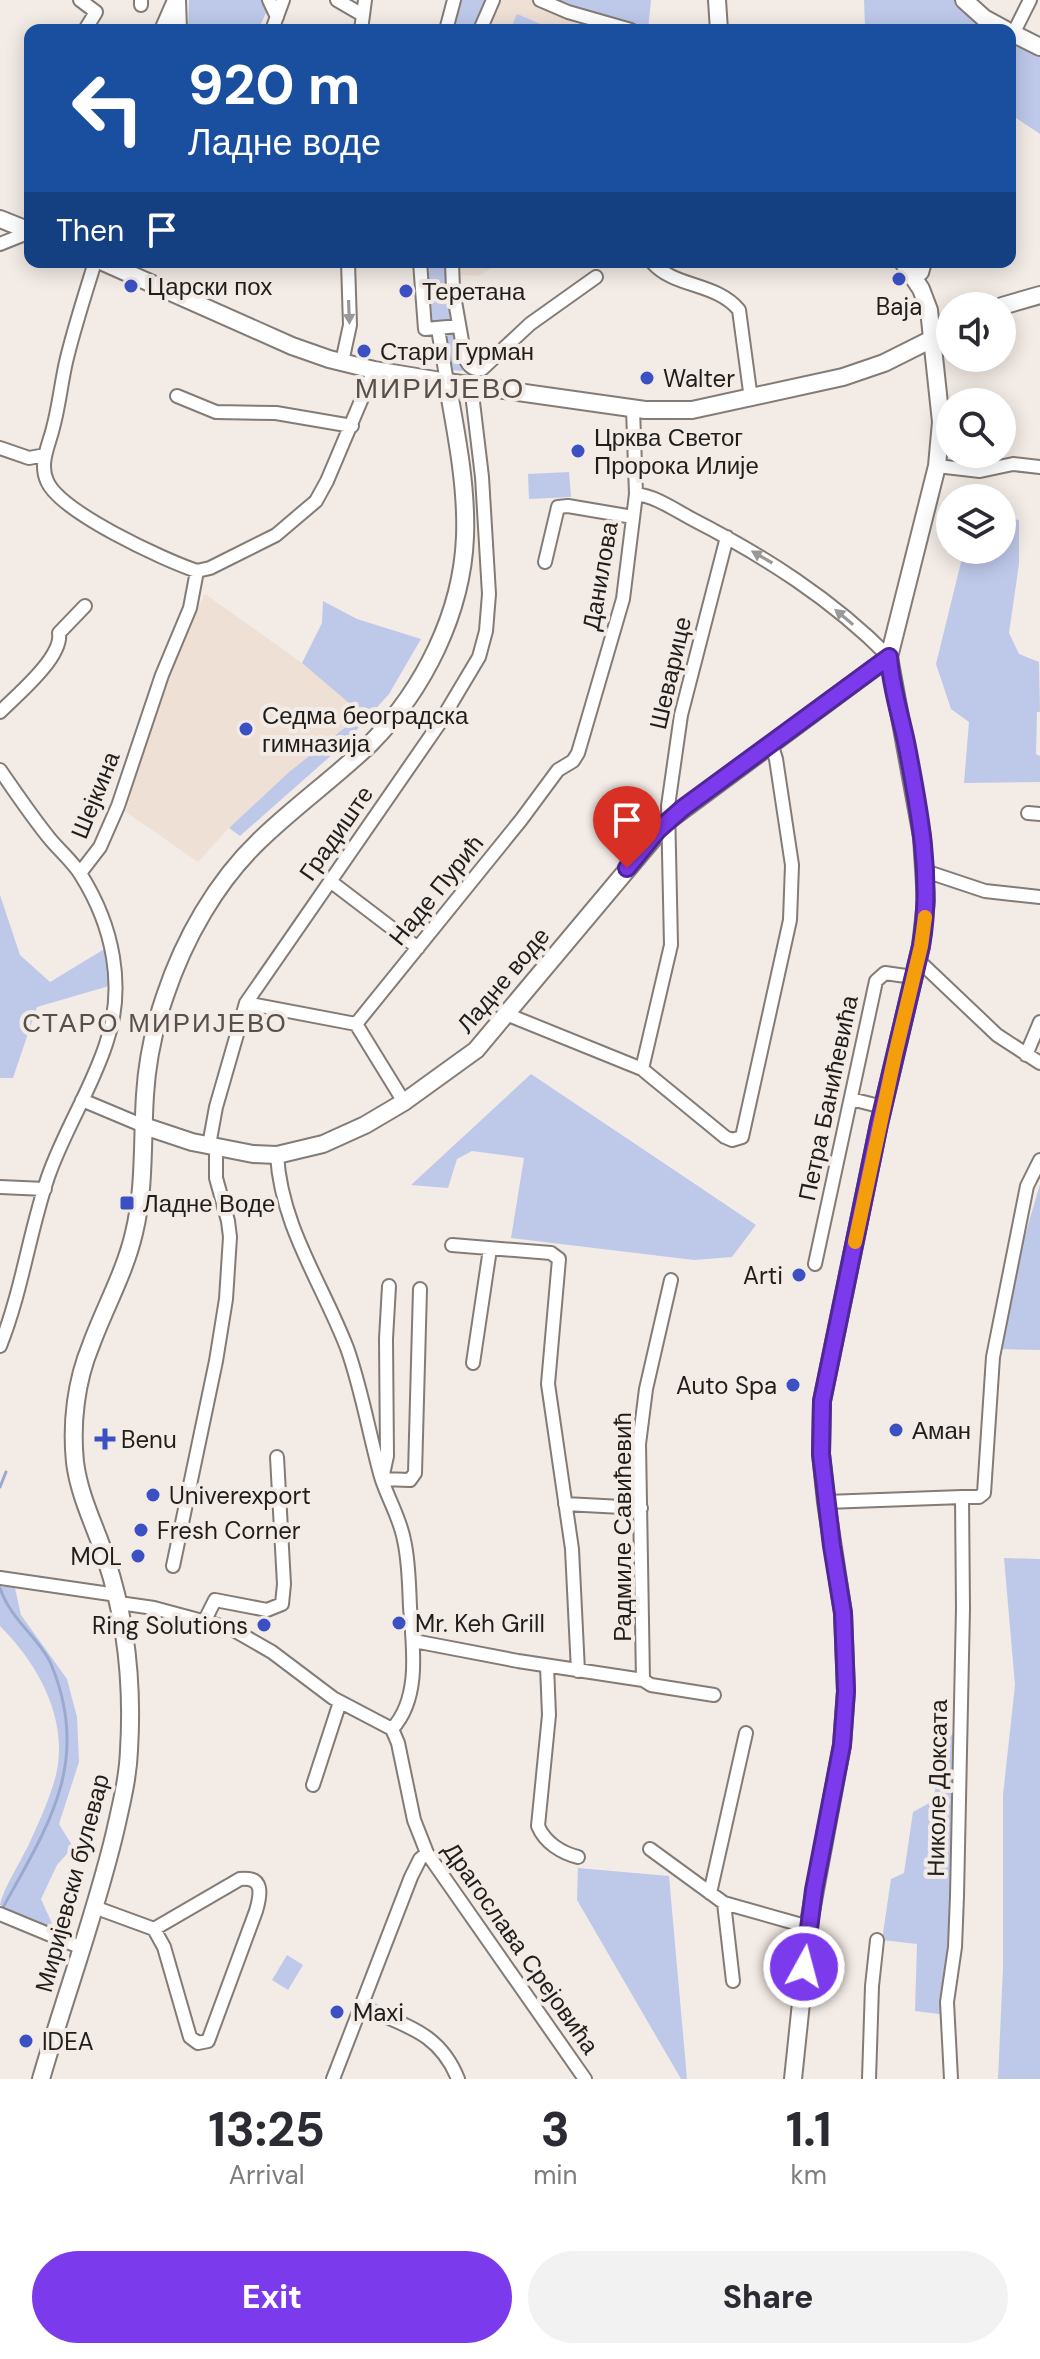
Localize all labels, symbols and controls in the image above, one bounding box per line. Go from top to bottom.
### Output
text: 920 m [188,48,361,121]
icon: left [56,56,160,160]
text: Ладне воде [188,119,381,166]
icon: arrive [140,208,184,252]
text: Then [56,211,124,250]
marker: Baja [890,270,908,288]
place label: Царски пох [147,271,272,302]
place label: Теретана [422,276,526,307]
marker: Царски пох [122,277,140,295]
marker: Теретана [397,282,415,300]
place label: Baja [876,291,922,322]
map controls [936,292,1016,564]
button: sound [936,292,1016,372]
one-way arrow [343,300,356,325]
place label: Стари Гурман [380,336,534,367]
marker: Стари Гурман [355,342,373,360]
place label: Walter [663,363,735,394]
marker: Walter [638,369,656,387]
district label: МИРИЈЕВО [355,370,525,407]
button: search [936,388,1016,468]
place label: Црква Светог Пророка Илије [594,422,759,481]
marker: Црква Светог Пророка Илије [569,442,587,460]
button: layers [936,484,1016,564]
street label: Данилова [575,519,625,633]
one-way arrow [751,550,774,564]
one-way arrow [833,608,854,625]
street label: Шеварице [642,614,698,732]
place label: Седма београдска гимназија [262,700,469,759]
marker: Седма београдска гимназија [237,720,255,738]
street label: Шејкина [64,746,127,843]
street label: Градиште [292,779,380,887]
pin [593,786,661,868]
icon: arrive [605,798,649,842]
street label: Наде Пурић [382,828,490,952]
street label: Ладне воде [450,921,556,1039]
street label: Петра Банићевића [791,992,865,1204]
district label: СТАРО МИРИЈЕВО [22,1006,288,1040]
place label: Ладне Воде [143,1188,275,1219]
marker: Ладне Воде [118,1194,136,1212]
place label: Arti [743,1260,783,1291]
marker: Arti [790,1266,808,1284]
place label: Auto Spa [676,1370,777,1401]
marker: Auto Spa [784,1376,802,1394]
street label: Радмиле Савићевић [607,1412,638,1642]
place label: Аман [912,1415,971,1446]
marker: Аман [887,1421,905,1439]
place label: Benu [121,1424,177,1455]
marker: Benu [96,1430,114,1448]
place label: Univerexport [169,1480,311,1511]
marker: Univerexport [144,1486,162,1504]
place label: Fresh Corner [157,1515,301,1546]
marker: Fresh Corner [132,1521,150,1539]
place label: MOL [71,1541,122,1572]
marker: MOL [129,1547,147,1565]
place label: Mr. Keh Grill [415,1608,545,1639]
place label: Ring Solutions [92,1610,248,1641]
marker: Mr. Keh Grill [390,1614,408,1632]
marker: Ring Solutions [255,1616,273,1634]
street label: Николе Доксата [920,1698,954,1877]
street label: Миријевски булевар [28,1770,116,1996]
street label: Драгослава Срејовића [436,1836,606,2060]
position arrow [762,1925,846,2009]
place label: Maxi [353,1997,404,2028]
marker: Maxi [328,2003,346,2021]
place label: IDEA [42,2026,94,2057]
marker: IDEA [17,2032,35,2050]
text: 13:25 [208,2098,325,2161]
text: 3 [541,2098,570,2161]
text: 1.1 [786,2098,832,2161]
text: Arrival [229,2158,304,2192]
text: min [533,2158,578,2192]
text: km [791,2158,827,2192]
button: Exit [32,2251,512,2343]
button: Share [528,2251,1008,2343]

